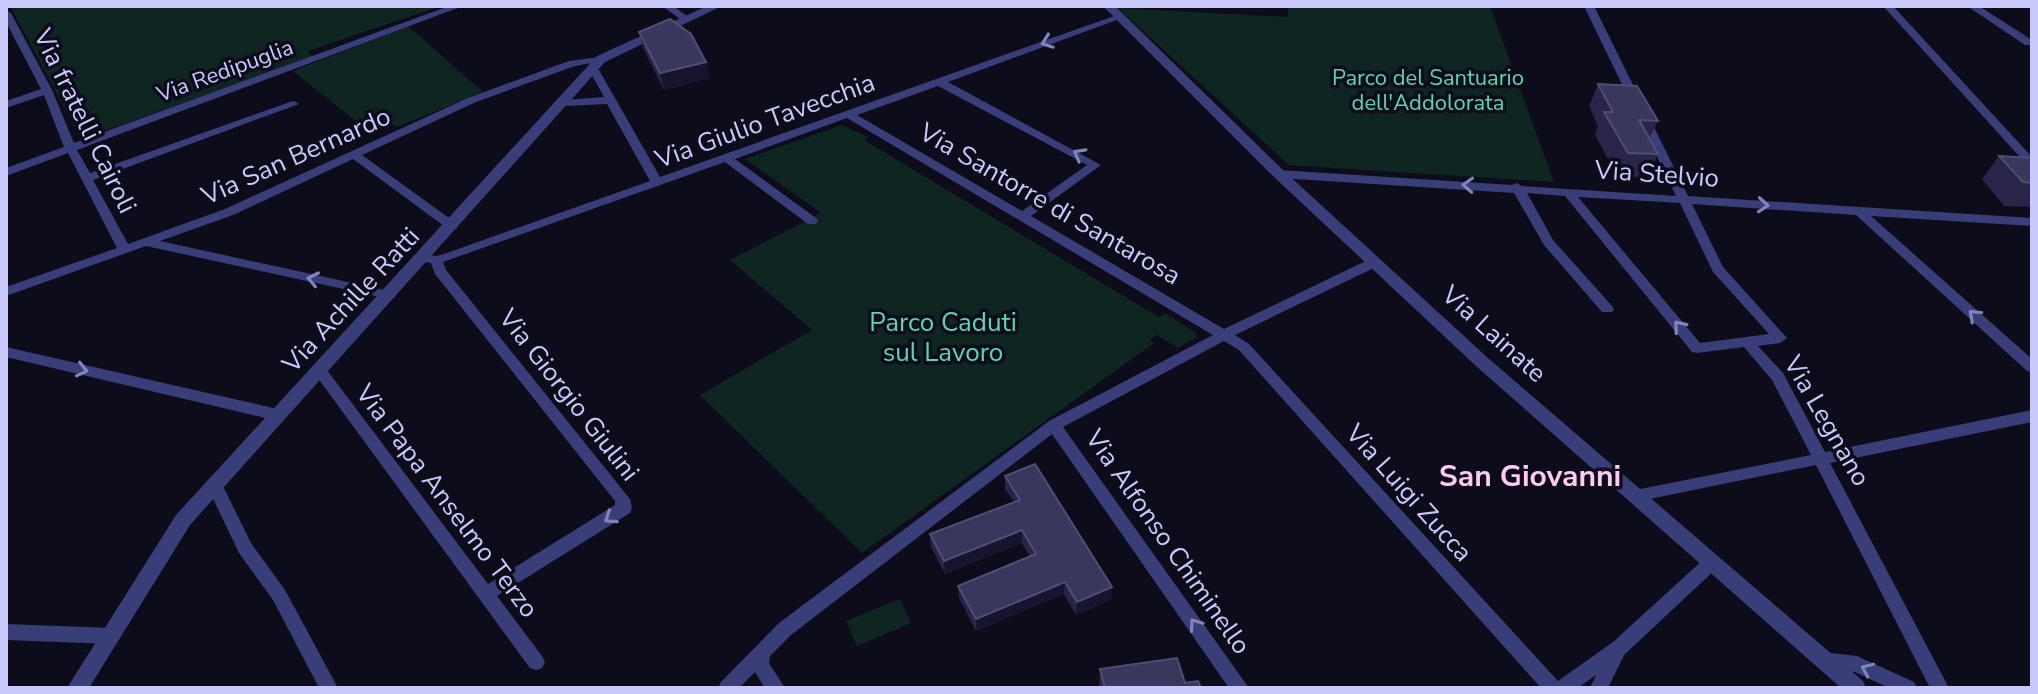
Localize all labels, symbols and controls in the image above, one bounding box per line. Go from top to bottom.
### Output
street label: Via fratelli Cairoli [25,22,145,219]
street label: Via Redipuglia [152,32,297,110]
one-way arrow [1040,33,1054,49]
park label: Parco del Santuario dell'Addolorata [1332,63,1524,118]
street label: Via Giulio Tavecchia [649,65,880,177]
street label: Via San Bernardo [195,99,396,214]
street label: Via Santorre di Santarosa [912,114,1187,293]
one-way arrow [1073,148,1088,164]
street label: Via Stelvio [1593,152,1720,196]
one-way arrow [1461,176,1474,193]
one-way arrow [1757,196,1770,213]
street label: Via Achille Ratti [274,220,428,381]
one-way arrow [306,271,320,288]
street label: Via Lainate [1433,277,1554,390]
street label: Via Giorgio Giulini [490,301,647,488]
park label: Parco Caduti sul Lavoro [869,305,1017,370]
one-way arrow [1969,310,1983,324]
one-way arrow [1674,321,1689,335]
street label: Via Legnano [1775,348,1878,493]
one-way arrow [75,361,88,378]
street label: Via Papa Anselmo Terzo [347,376,546,625]
street label: Via Luigi Zucca [1337,416,1480,569]
street label: Via Alfonso Chiminello [1077,422,1259,661]
district label: San Giovanni [1439,456,1621,497]
one-way arrow [605,508,619,523]
one-way arrow [1190,619,1205,633]
one-way arrow [1861,663,1875,679]

